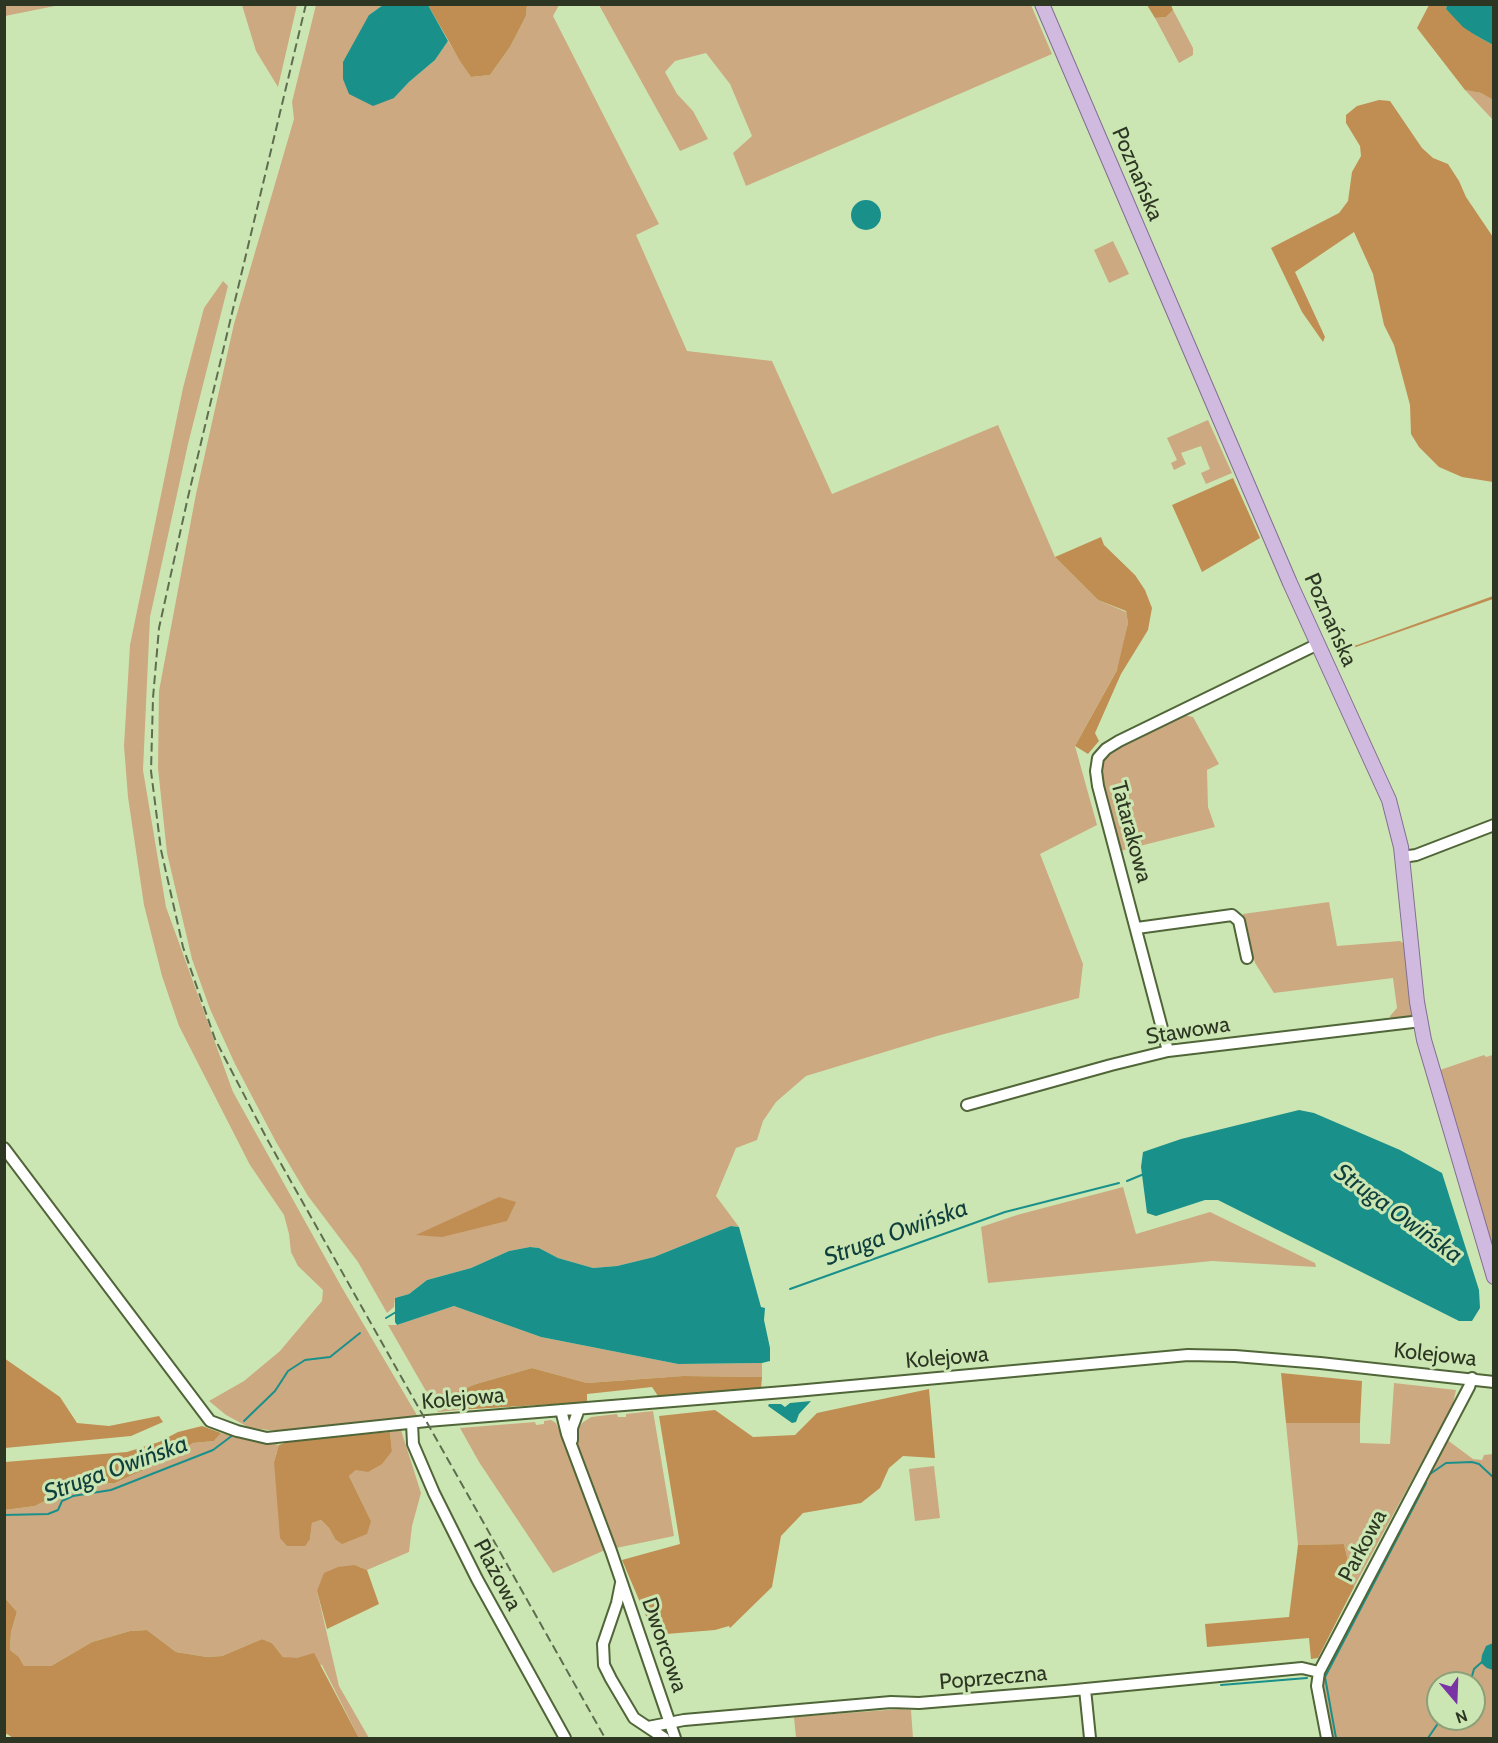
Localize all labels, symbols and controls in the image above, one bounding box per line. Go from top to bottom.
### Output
street label: Poznańska [1105,123,1169,225]
street label: Poznańska [1298,569,1362,671]
street label: Tatarakowa [1105,778,1157,886]
street label: Stawowa [1144,1011,1232,1051]
water label: Struga Owińska [1328,1158,1468,1270]
water label: Struga Owińska [820,1194,972,1272]
street label: Kolejowa [1392,1338,1478,1372]
street label: Kolejowa [904,1341,990,1375]
street label: Kolejowa [420,1382,506,1416]
water label: Struga Owińska [40,1430,192,1508]
street label: Parkowa [1333,1506,1393,1586]
street label: Plażowa [467,1535,527,1615]
street label: Dworcowa [635,1594,693,1696]
street label: Poprzeczna [938,1660,1048,1696]
north arrow [1426,1671,1486,1731]
text: N [1453,1706,1470,1727]

